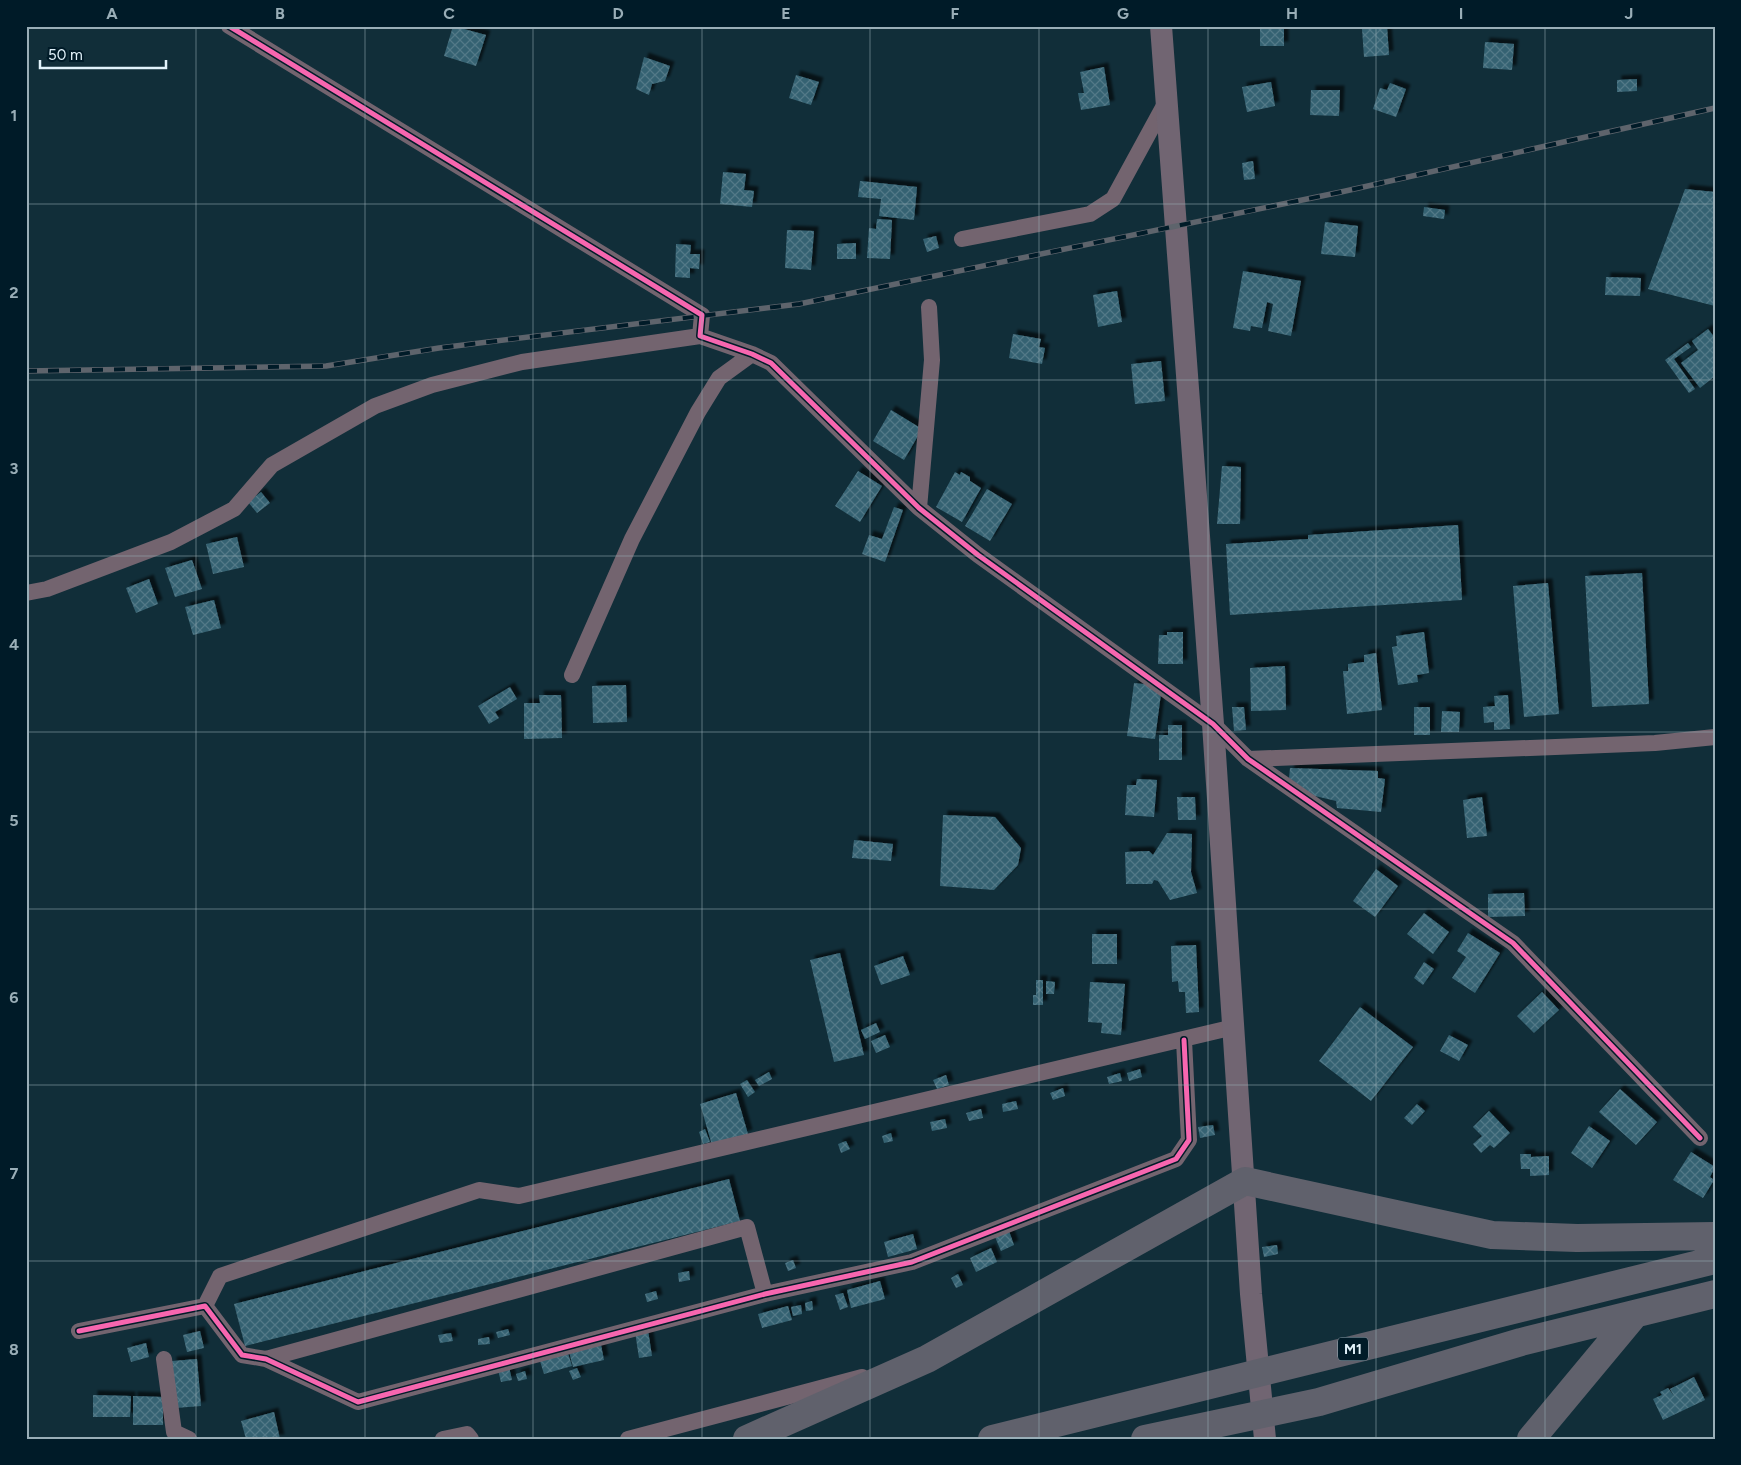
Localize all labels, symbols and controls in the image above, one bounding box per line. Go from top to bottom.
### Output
text: A [106,4,118,23]
text: B [275,4,285,23]
text: C [443,4,455,23]
text: D [612,4,624,23]
text: E [781,4,791,23]
text: F [951,4,960,23]
text: G [1117,4,1129,23]
text: H [1286,4,1298,23]
text: I [1459,4,1463,23]
text: J [1625,4,1633,23]
scale bar [40,38,166,70]
text: 50 m [48,46,83,64]
text: 1 [11,106,17,125]
text: 2 [9,283,19,302]
text: 3 [10,459,19,478]
text: 4 [9,635,19,654]
text: 5 [9,811,19,830]
text: 6 [9,988,19,1007]
text: 7 [10,1164,19,1183]
road number: M1 [1338,1338,1368,1360]
text: 8 [9,1340,19,1359]

